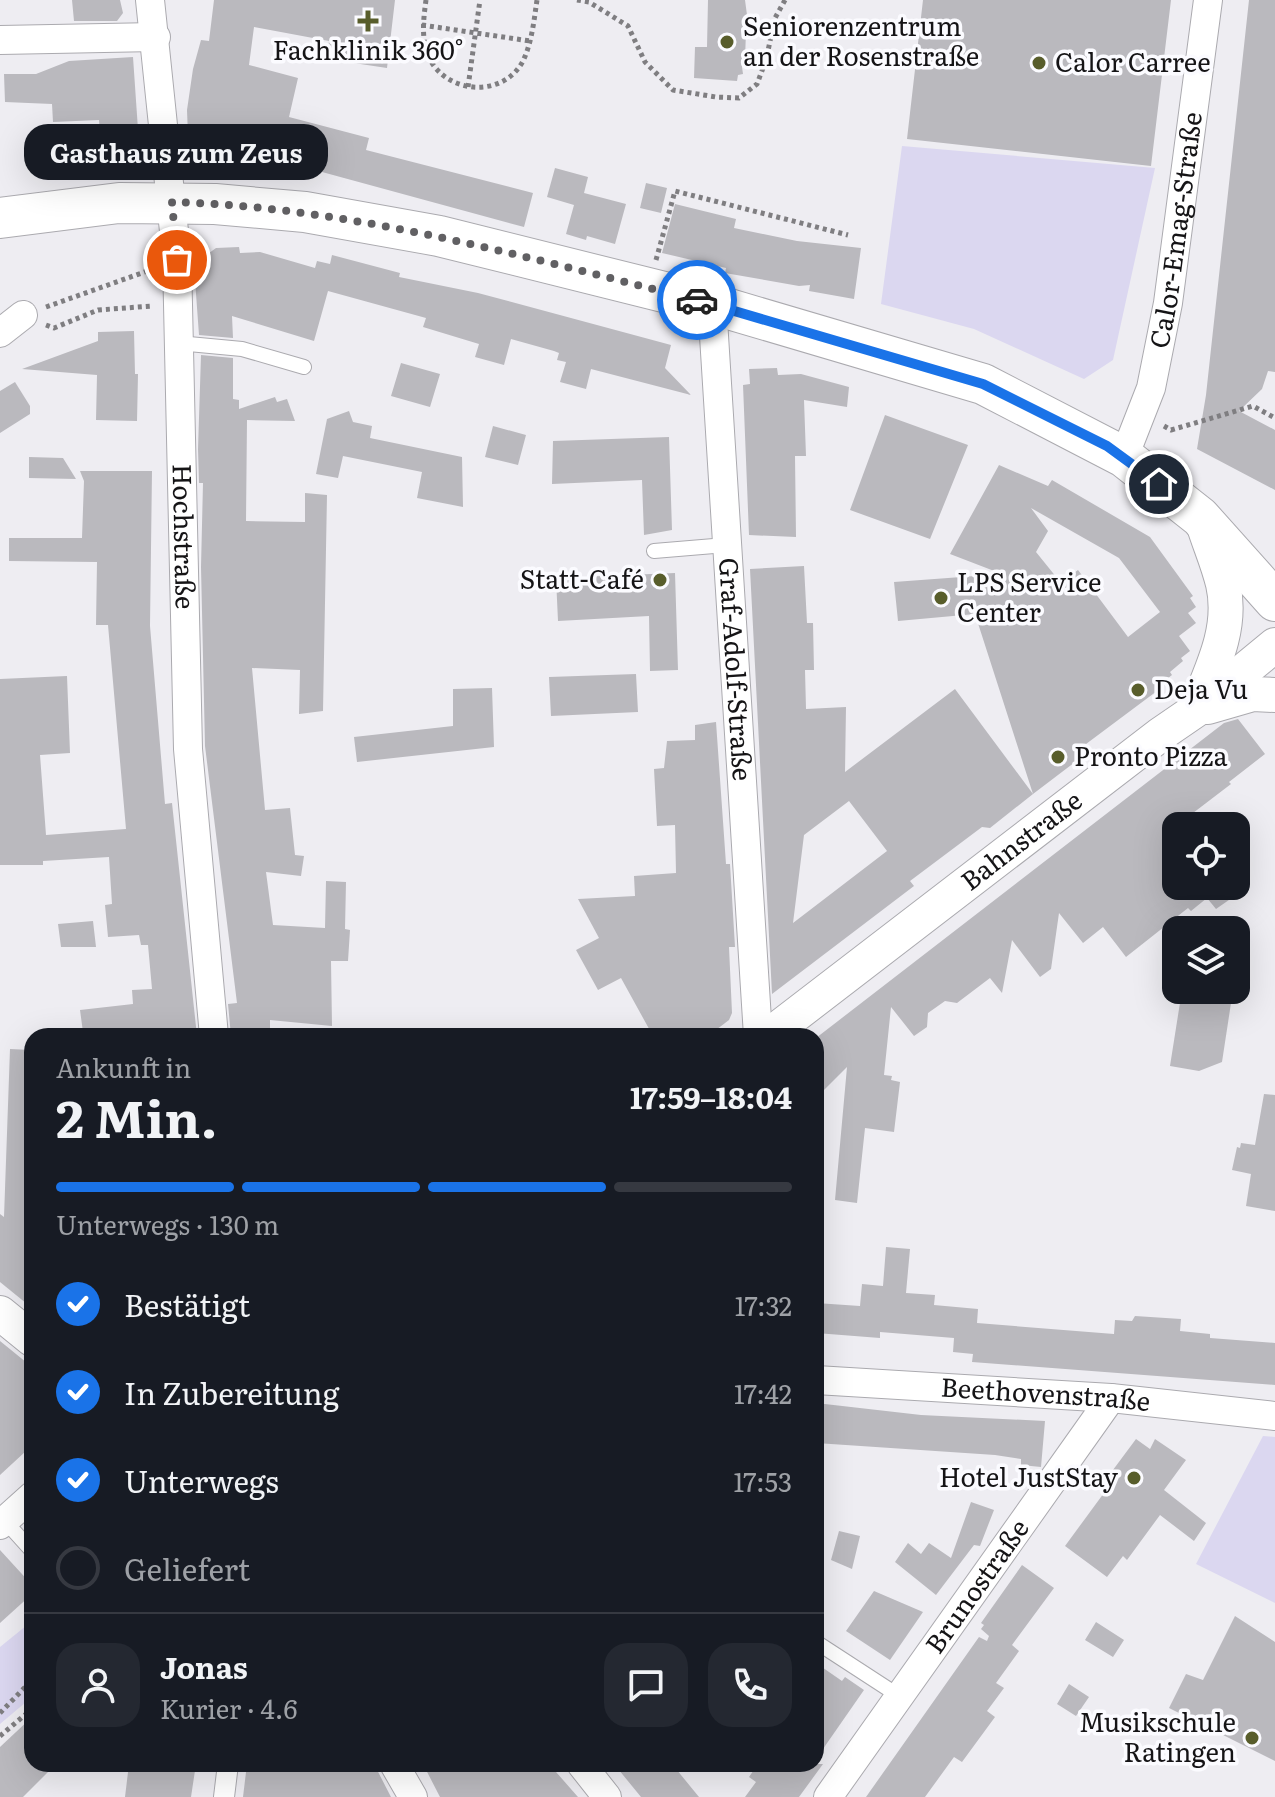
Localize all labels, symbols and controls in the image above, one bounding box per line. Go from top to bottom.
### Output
place label: Seniorenzentrum an der Rosenstraße [743,5,979,74]
marker: Fachklinik 360° [357,10,379,32]
place label: Fachklinik 360° [273,29,463,68]
marker: Seniorenzentrum an der Rosenstraße [718,33,736,51]
place label: Calor Carree [1055,41,1211,80]
marker: Calor Carree [1030,54,1048,72]
street label: Calor-Emag-Straße [1137,109,1210,351]
callout: Gasthaus zum Zeus [25,124,329,180]
text: Gasthaus zum Zeus [50,132,302,171]
pin [143,226,211,294]
icon: bag [155,238,199,282]
courier [657,260,737,340]
icon: car [675,278,719,322]
pin [1125,450,1193,518]
icon: home [1137,462,1181,506]
street label: Hochstraße [165,463,207,610]
street label: Graf-Adolf-Straße [711,556,764,782]
place label: Statt-Café [520,558,644,597]
place label: LPS Service Center [957,561,1101,630]
marker: Statt-Café [651,571,669,589]
marker: LPS Service Center [932,589,950,607]
place label: Deja Vu [1154,668,1248,707]
marker: Deja Vu [1129,681,1147,699]
place label: Pronto Pizza [1074,735,1228,774]
marker: Pronto Pizza [1049,748,1067,766]
street label: Bahnstraße [951,780,1089,898]
map controls [1162,812,1250,1004]
button: locate [1162,812,1250,900]
button: layers [1162,916,1250,1004]
text: Ankunft in [56,1047,191,1086]
text: 17:59–18:04 [630,1074,792,1118]
text: 2 Min. [56,1077,218,1154]
text: Unterwegs · 130 m [56,1204,279,1243]
icon: check [56,1282,100,1326]
text: Bestätigt [124,1282,250,1326]
text: 17:32 [735,1285,792,1324]
street label: Beethovenstraße [940,1366,1153,1419]
icon: check [56,1370,100,1414]
text: In Zubereitung [124,1370,339,1414]
text: 17:42 [734,1373,792,1412]
place label: Hotel JustStay [939,1456,1118,1495]
icon: check [56,1458,100,1502]
text: Unterwegs [124,1458,279,1502]
text: 17:53 [734,1461,792,1500]
marker: Hotel JustStay [1125,1469,1143,1487]
street label: Brunostraße [914,1510,1036,1660]
text: Geliefert [124,1546,250,1590]
button: person [56,1643,140,1727]
button: chat [604,1643,688,1727]
button: phone [708,1643,792,1727]
text: Jonas [160,1644,248,1688]
text: Kurier · 4.6 [160,1688,297,1727]
place label: Musikschule Ratingen [1079,1701,1236,1770]
marker: Musikschule Ratingen [1243,1729,1261,1747]

